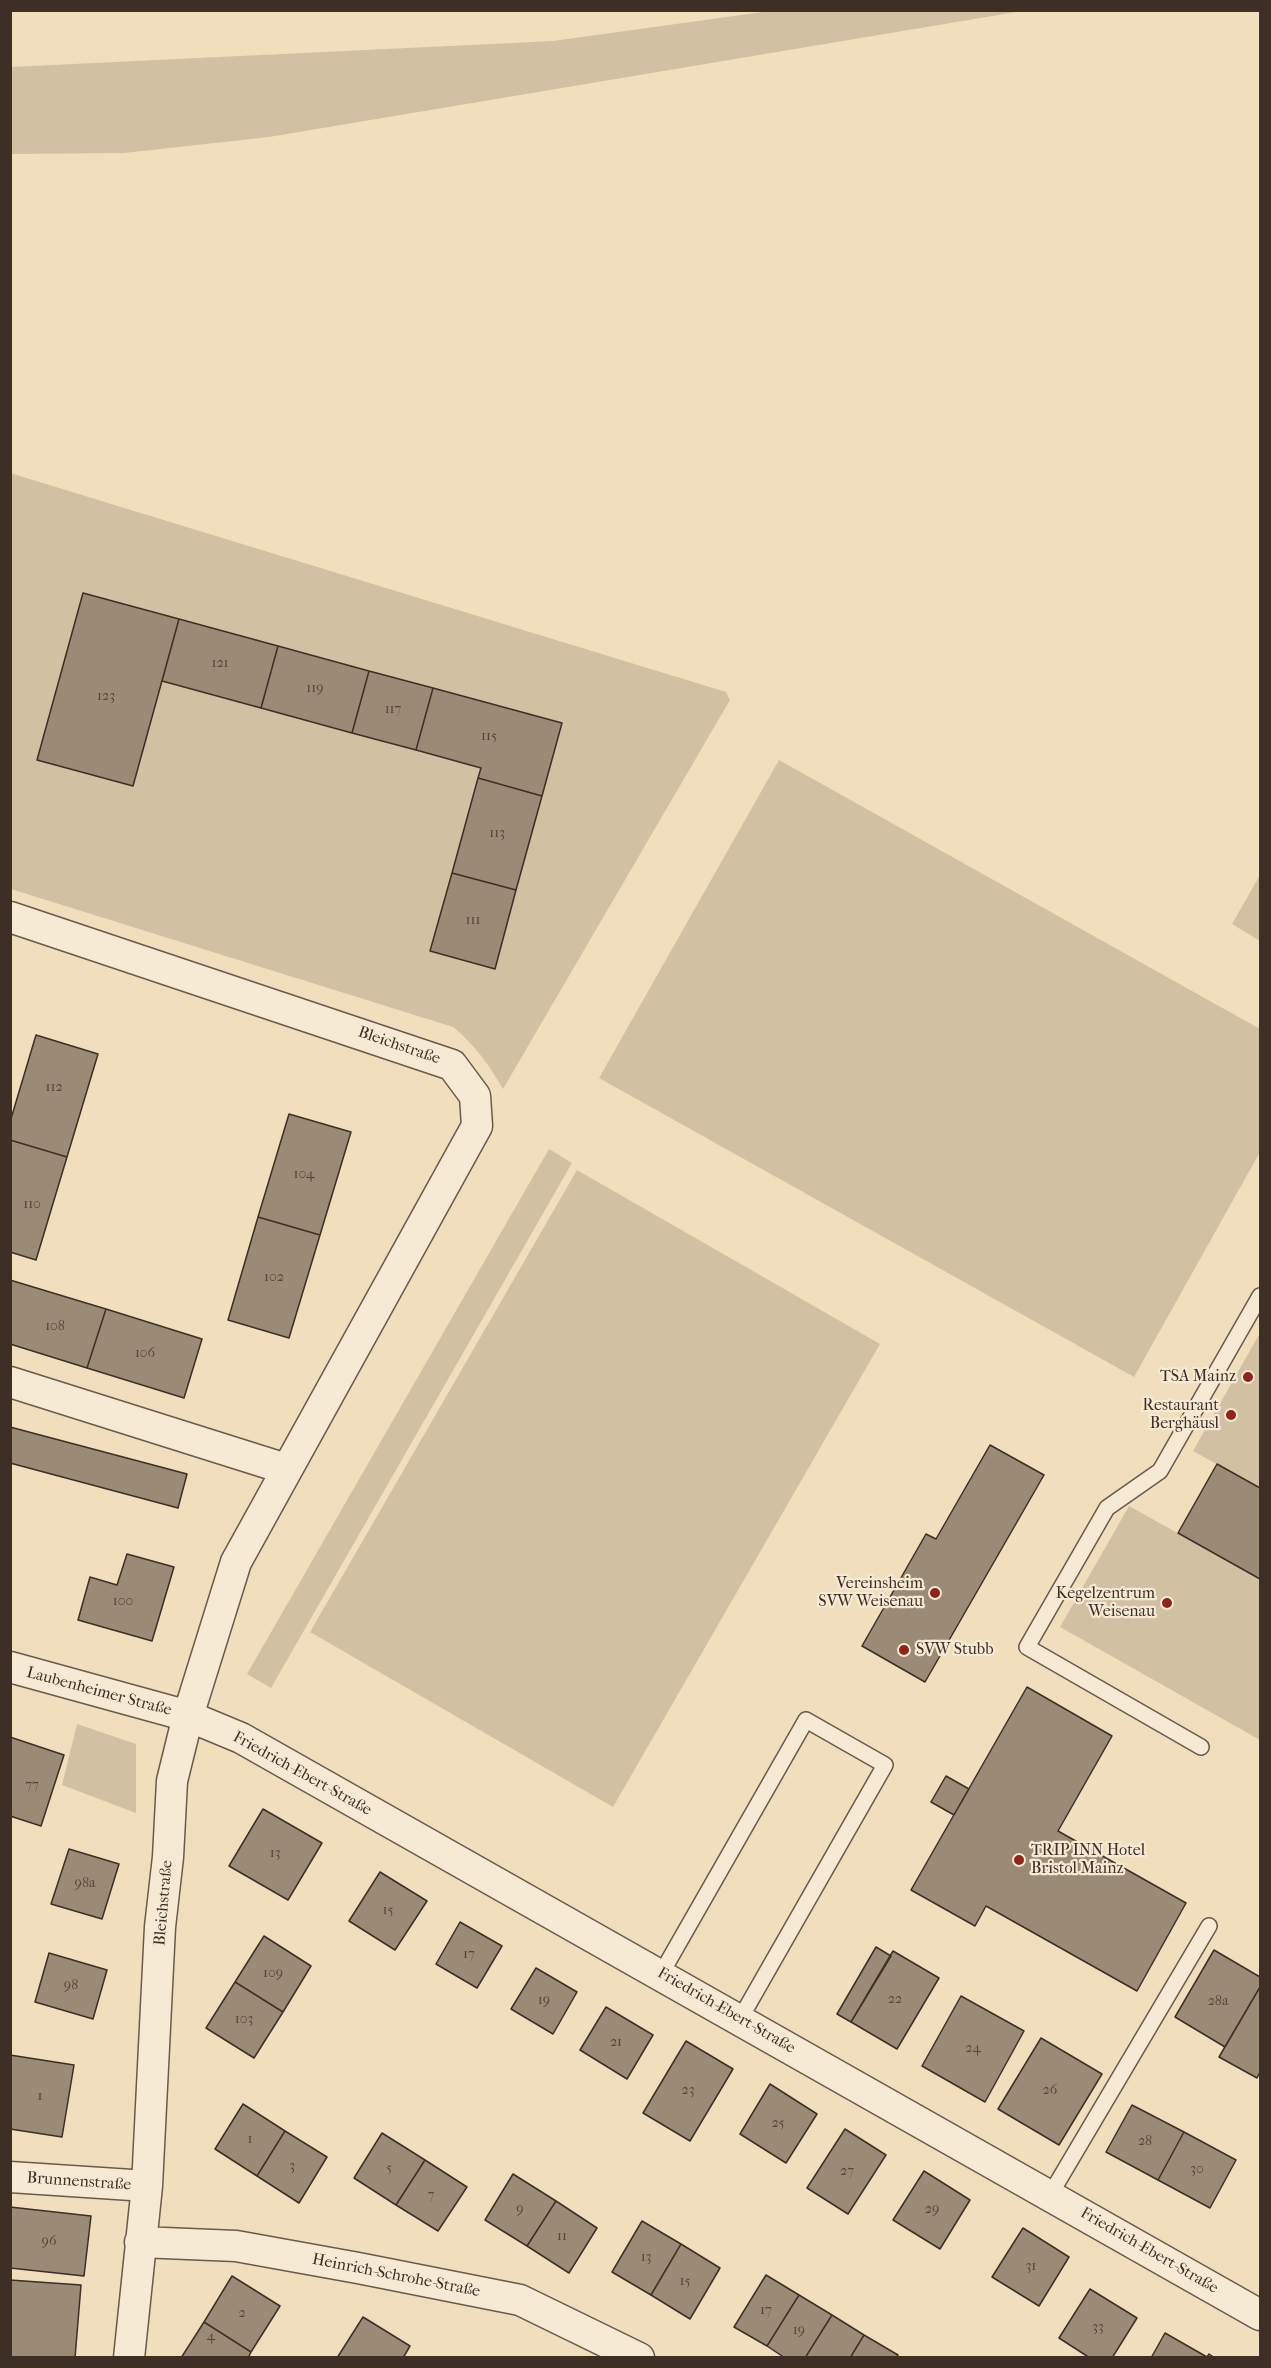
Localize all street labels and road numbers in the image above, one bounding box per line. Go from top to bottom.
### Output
street label: Bleichstraße [355,1023,443,1069]
street label: Laubenheimer Straße [24,1663,174,1721]
street label: Friedrich-Ebert-Straße [229,1728,375,1820]
street label: Bleichstraße [151,1859,177,1947]
street label: Friedrich-Ebert-Straße [654,1964,798,2058]
street label: Brunnenstraße [26,2169,132,2195]
street label: Friedrich-Ebert-Straße [1077,2204,1221,2298]
street label: Heinrich-Schrohe-Straße [310,2250,482,2302]

